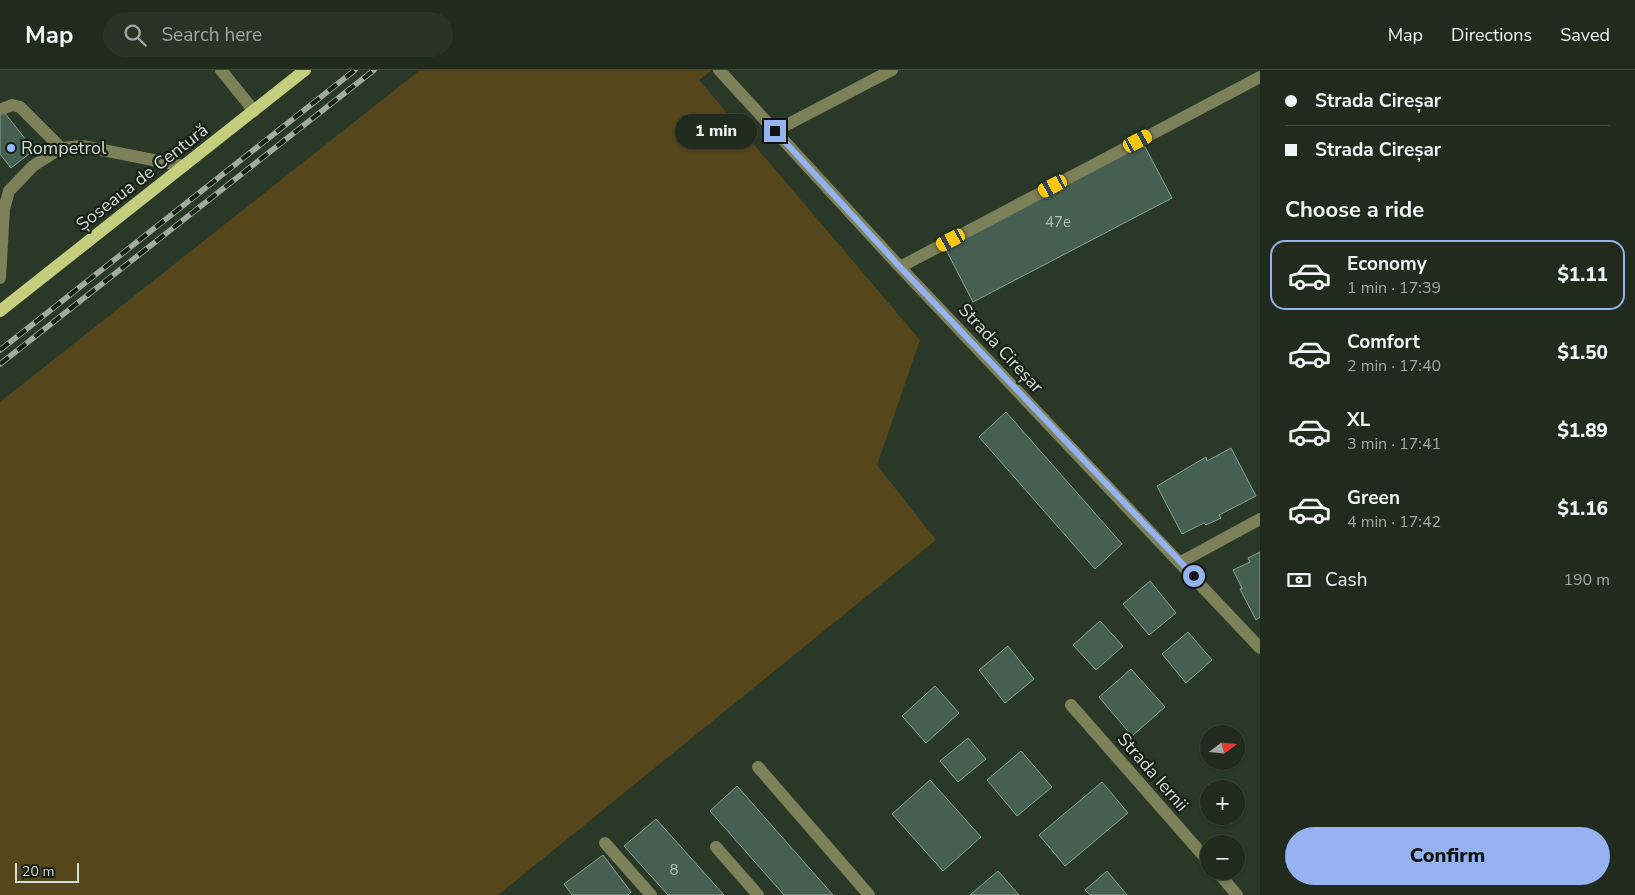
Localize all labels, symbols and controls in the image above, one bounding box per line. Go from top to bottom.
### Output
search box [103,12,453,57]
text: Map [25,19,73,51]
icon: search [121,21,149,49]
text: Search here [161,22,262,48]
text: Map [1388,23,1423,47]
text: Directions [1451,23,1532,47]
text: Saved [1560,23,1610,47]
text: Strada Cireșar [1315,88,1441,114]
callout: 1 min [675,114,758,148]
street label: Șoseaua de Centură [71,118,213,236]
text: 1 min [695,120,737,142]
route end [764,120,786,142]
car [1121,127,1154,155]
place label: Rompetrol [21,136,107,160]
text: Strada Cireșar [1315,137,1441,163]
marker: Rompetrol [5,142,17,154]
car [1036,172,1069,200]
text: Choose a ride [1285,195,1424,225]
house number: 47e [1045,212,1071,232]
car [934,226,967,254]
text: Economy [1347,251,1427,277]
icon: car [1287,253,1332,298]
text: $1.11 [1557,262,1608,288]
text: 1 min · 17:39 [1347,277,1441,299]
street label: Strada Cireșar [953,298,1049,399]
text: Comfort [1347,329,1420,355]
icon: car [1287,331,1332,376]
text: $1.50 [1557,340,1608,366]
text: 2 min · 17:40 [1347,355,1441,377]
text: XL [1347,407,1370,433]
icon: car [1287,409,1332,454]
text: $1.89 [1557,418,1608,444]
text: 3 min · 17:41 [1347,433,1441,455]
text: Green [1347,485,1400,511]
icon: car [1287,487,1332,532]
text: $1.16 [1557,496,1608,522]
text: 4 min · 17:42 [1347,511,1441,533]
route start [1183,565,1205,587]
icon: cash [1285,566,1313,594]
text: Cash [1325,567,1367,593]
text: 190 m [1563,569,1610,591]
north arrow [1200,725,1245,770]
map controls [1200,725,1245,880]
street label: Strada Iernii [1112,727,1194,817]
button: + [1200,780,1245,825]
button: Confirm [1285,827,1610,885]
button: − [1200,835,1245,880]
scale bar [15,860,79,883]
house number: 8 [669,860,679,880]
text: 20 m [22,862,54,881]

